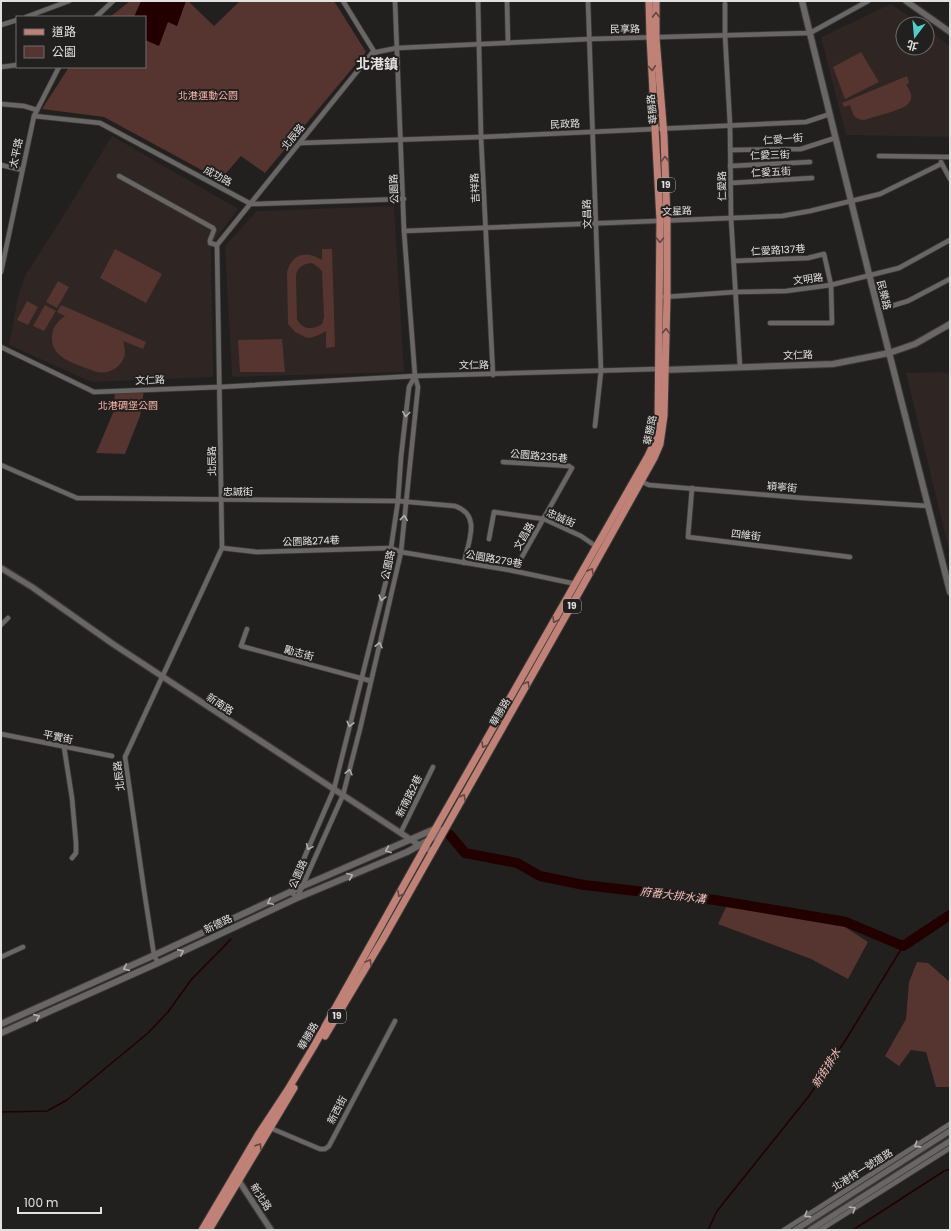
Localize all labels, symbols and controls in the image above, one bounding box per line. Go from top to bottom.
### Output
one-way arrow [652,12,660,18]
legend [16,16,146,68]
north arrow [895,16,935,56]
street label: 民享路 [610,21,640,37]
text: 道路 [52,23,76,40]
text: 北 [905,36,920,55]
text: 公園 [52,43,76,60]
district label: 北港鎮 [356,54,398,74]
one-way arrow [647,65,656,71]
park label: 北港運動公園 [178,88,238,103]
street label: 華勝路 [643,93,661,125]
street label: 民政路 [550,116,580,132]
street label: 北辰路 [278,121,308,153]
street label: 仁愛一街 [763,130,803,148]
street label: 太平路 [6,137,26,169]
street label: 仁愛三街 [750,147,790,163]
one-way arrow [661,156,669,162]
street label: 成功路 [201,162,235,190]
street label: 仁愛五街 [751,163,791,181]
street label: 仁愛路 [714,171,730,201]
street label: 吉祥路 [467,173,483,203]
street label: 公園路 [386,174,402,204]
road number: 19 [657,178,675,192]
street label: 文昌路 [579,199,595,229]
street label: 文星路 [662,203,692,219]
one-way arrow [656,237,664,243]
street label: 仁愛路137巷 [750,241,806,259]
street label: 文明路 [792,270,824,288]
street label: 民樂路 [873,279,895,311]
one-way arrow [662,328,670,334]
street label: 文仁路 [783,347,813,363]
street label: 文仁路 [459,357,489,373]
street label: 文仁路 [135,372,165,388]
park label: 北港碉堡公園 [98,398,158,413]
one-way arrow [402,411,411,417]
street label: 華勝路 [640,414,660,446]
street label: 北辰路 [204,446,220,476]
street label: 公園路235巷 [509,446,569,466]
street label: 穎寧街 [766,478,798,496]
street label: 忠誠街 [223,484,253,499]
street label: 忠誠街 [544,505,578,531]
one-way arrow [399,515,408,521]
street label: 文昌路 [510,519,538,553]
street label: 四維街 [730,526,762,544]
street label: 公園路274巷 [282,533,340,549]
street label: 公園路279巷 [464,547,524,571]
street label: 公園路 [378,549,398,581]
one-way arrow [586,568,594,575]
one-way arrow [378,594,387,601]
road number: 19 [563,599,581,613]
one-way arrow [553,616,560,623]
street label: 勵志街 [283,642,315,664]
one-way arrow [374,642,383,649]
one-way arrow [522,681,529,688]
street label: 新南路 [203,690,237,718]
street label: 華勝路 [486,695,514,729]
one-way arrow [347,721,355,727]
street label: 平實街 [42,727,74,747]
one-way arrow [481,741,488,748]
street label: 北辰路 [110,760,128,792]
one-way arrow [344,768,353,775]
street label: 新南路2巷 [392,772,426,820]
one-way arrow [458,794,465,801]
one-way arrow [306,842,314,850]
one-way arrow [385,845,392,853]
street label: 公園路 [285,857,311,891]
one-way arrow [346,873,354,881]
water label: 府番大排水溝 [639,883,709,907]
one-way arrow [397,890,404,898]
one-way arrow [266,897,274,905]
street label: 新德路 [201,911,235,937]
one-way arrow [177,949,184,957]
one-way arrow [364,959,372,966]
one-way arrow [123,963,130,971]
road number: 19 [328,1009,346,1023]
one-way arrow [33,1014,40,1022]
street label: 華勝路 [294,1019,322,1053]
water label: 新街排水 [808,1044,845,1091]
street label: 新西街 [324,1093,350,1127]
one-way arrow [914,1141,921,1148]
one-way arrow [254,1143,262,1150]
street label: 北港特一號道路 [828,1145,896,1195]
street label: 新北路 [247,1180,275,1214]
scale bar [18,1189,101,1215]
text: 100 m [24,1194,58,1211]
one-way arrow [849,1207,856,1214]
one-way arrow [804,1210,811,1218]

